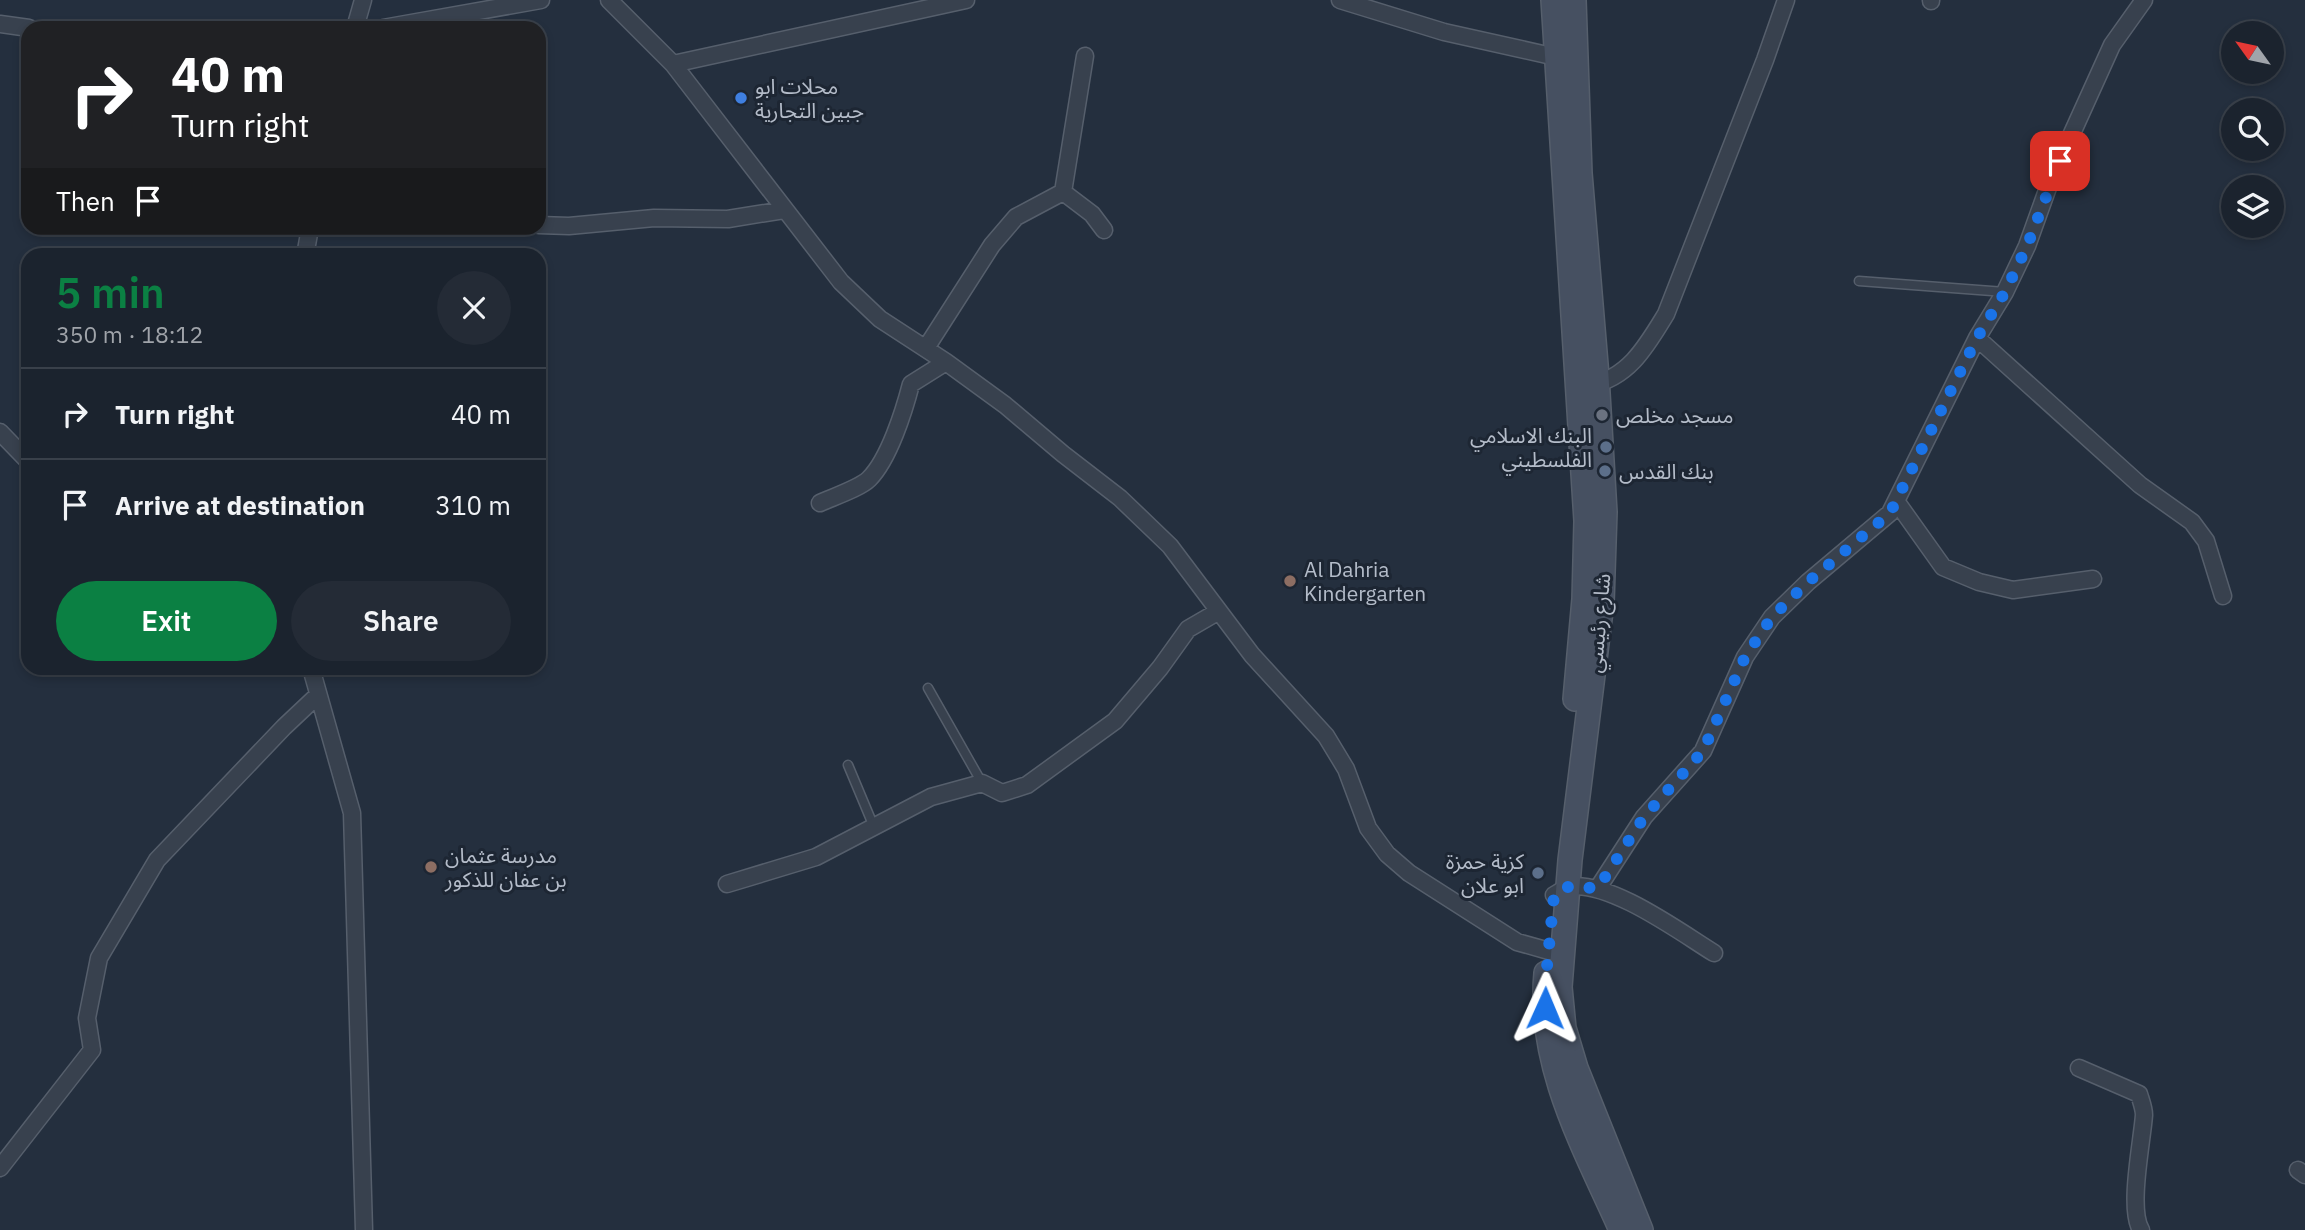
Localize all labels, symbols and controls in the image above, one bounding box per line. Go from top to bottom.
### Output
north arrow [2221,21,2284,84]
map controls [2221,21,2284,238]
text: 40 m [171,42,285,105]
icon: right [56,49,147,140]
place label: محلات ابو جبين التجارية [755,72,864,124]
marker: محلات ابو جبين التجارية [733,90,749,106]
button: search [2221,98,2284,161]
text: Turn right [171,104,309,146]
pin [2030,131,2090,191]
icon: arrive [2041,142,2079,180]
button: layers [2221,175,2284,238]
icon: arrive [129,182,167,220]
text: Then [56,184,115,218]
text: 5 min [56,265,165,320]
button: close [437,271,511,345]
text: 350 m · 18:12 [56,319,203,349]
icon: right [56,395,94,433]
text: Turn right [115,397,234,431]
text: 40 m [451,397,511,431]
place label: مسجد مخلص [1616,401,1733,429]
marker: مسجد مخلص [1594,407,1610,423]
place label: البنك الاسلامي الفلسطيني [1470,421,1592,476]
marker: البنك الاسلامي الفلسطيني [1598,439,1614,455]
place label: بنك القدس [1619,457,1714,485]
marker: بنك القدس [1597,463,1613,479]
icon: arrive [56,486,94,524]
text: Arrive at destination [115,488,365,522]
text: 310 m [435,488,511,522]
place label: Al Dahria Kindergarten [1304,555,1426,607]
street label: شارع رئيسي [1580,572,1619,674]
marker: Al Dahria Kindergarten [1282,573,1298,589]
button: Exit [56,581,277,661]
button: Share [291,581,511,661]
place label: مدرسة عثمان بن عفان للذكور [444,841,567,893]
place label: كزية حمزة ابو علان [1446,847,1524,899]
marker: مدرسة عثمان بن عفان للذكور [423,859,439,875]
marker: كزية حمزة ابو علان [1530,865,1546,881]
position arrow [1508,971,1582,1045]

